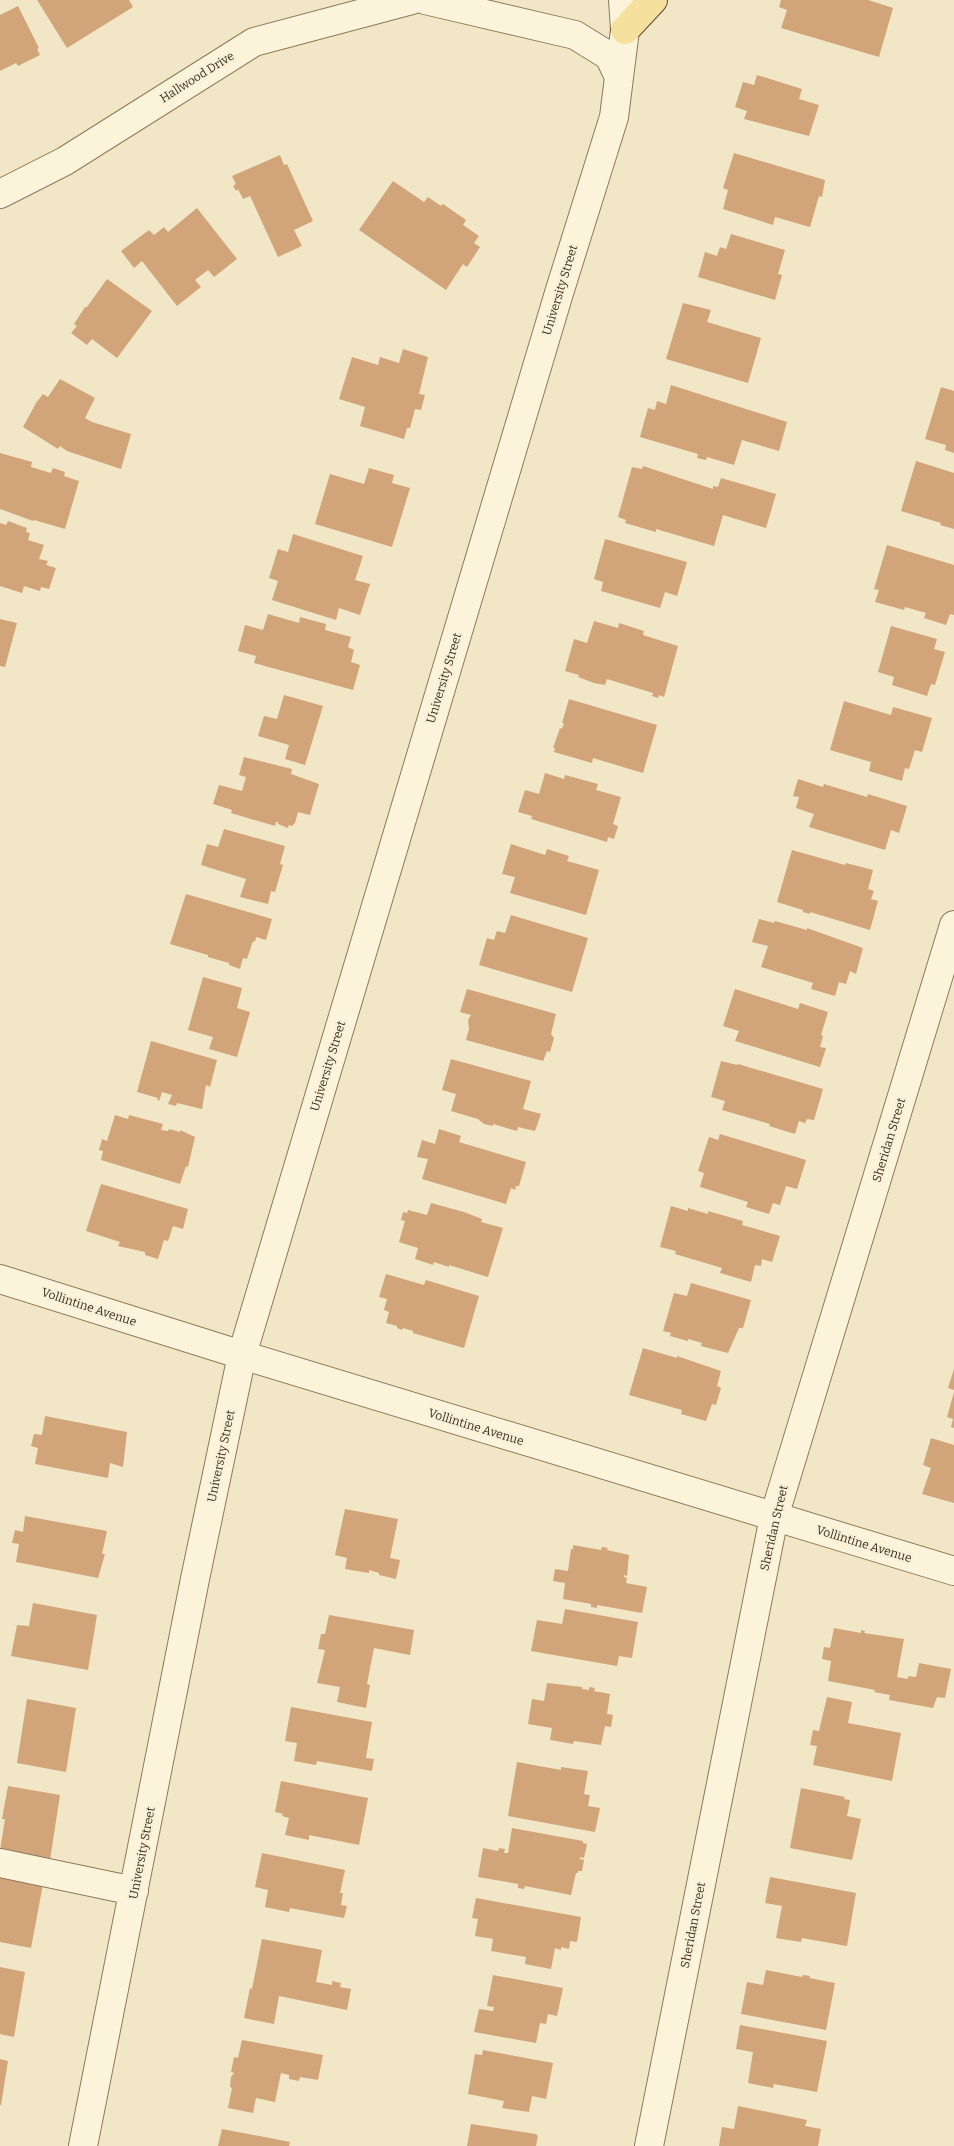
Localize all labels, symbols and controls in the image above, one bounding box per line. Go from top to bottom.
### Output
street label: Hallwood Drive [157,49,237,105]
street label: University Street [540,242,581,337]
street label: University Street [424,630,465,725]
street label: University Street [308,1018,349,1113]
street label: Sheridan Street [870,1096,909,1184]
street label: Vollintine Avenue [40,1285,138,1329]
street label: Vollintine Avenue [427,1406,525,1448]
street label: University Street [204,1408,238,1503]
street label: Sheridan Street [757,1483,791,1572]
street label: Vollintine Avenue [815,1523,913,1565]
street label: University Street [126,1805,158,1900]
street label: Sheridan Street [678,1880,708,1969]

